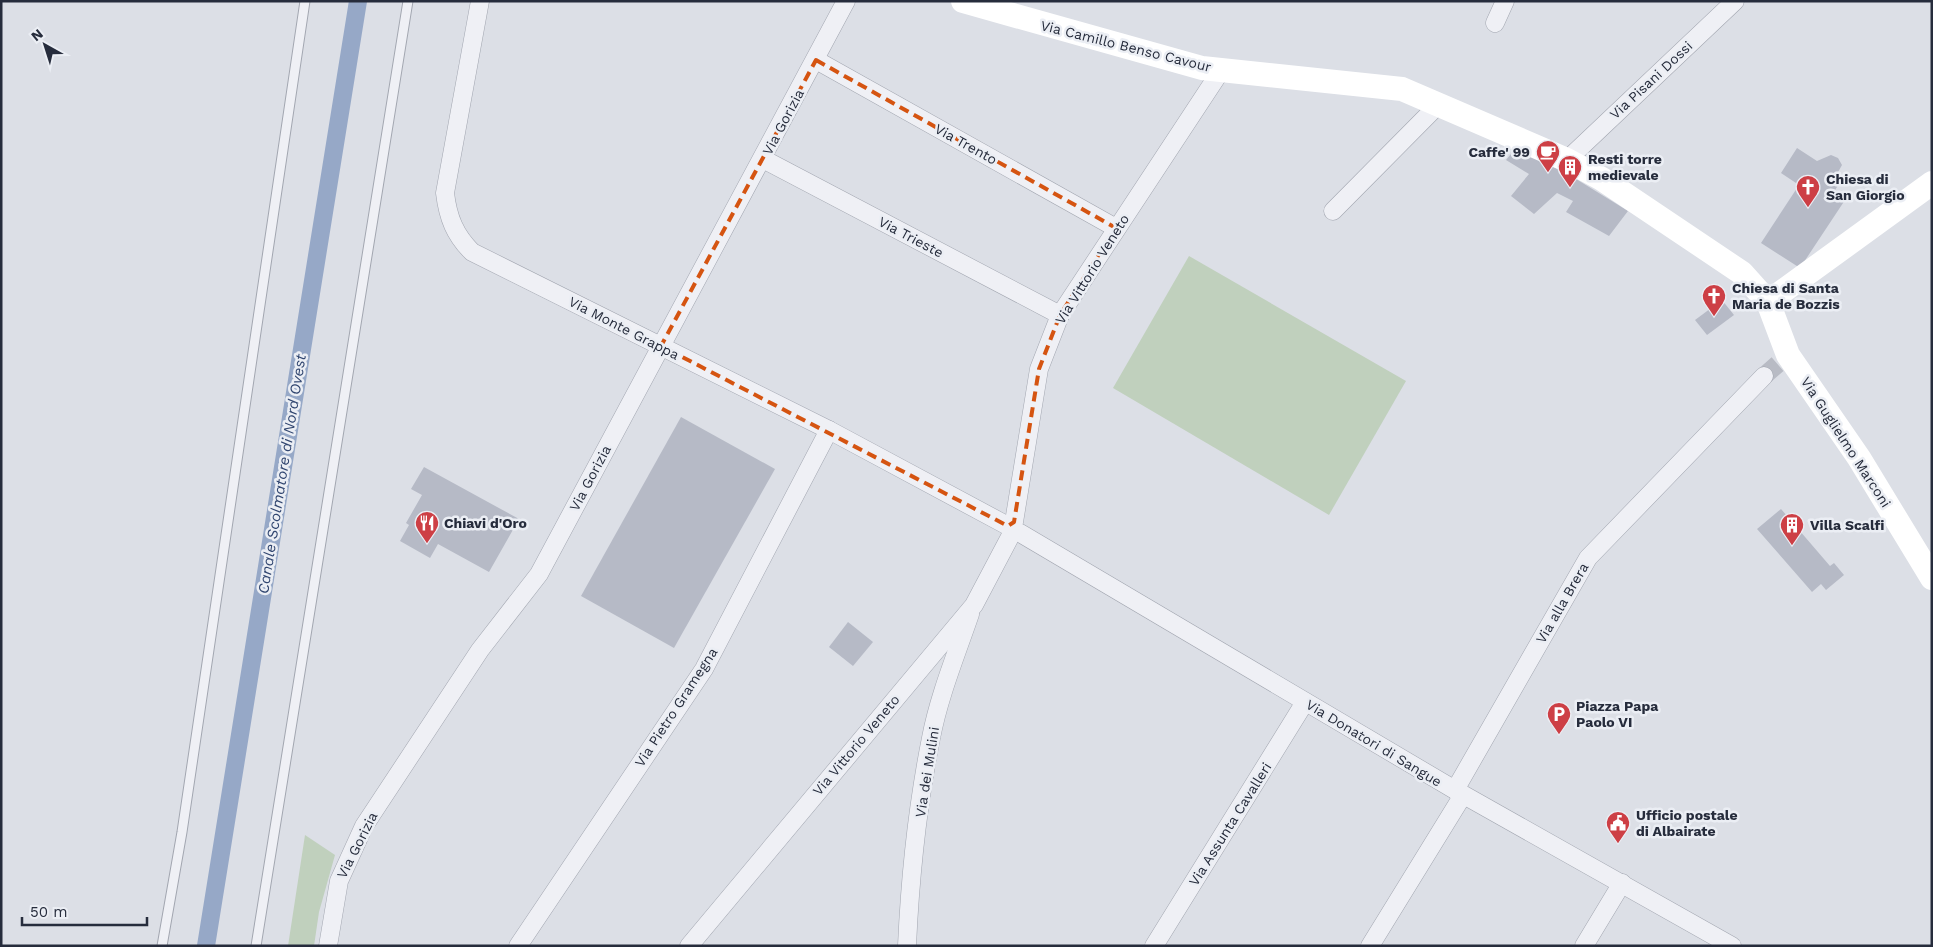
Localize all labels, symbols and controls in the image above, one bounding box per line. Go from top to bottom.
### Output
street label: Via Camillo Benso Cavour [1039,17,1213,75]
north arrow [20,20,70,70]
text: N [28,25,46,44]
street label: Via Pisani Dossi [1606,38,1696,122]
street label: Via Gorizia [759,86,807,158]
street label: Via Trento [932,120,1000,168]
cafe icon: Caffe' 99 [1535,139,1561,173]
place label: Caffe' 99 [1469,144,1530,160]
place label: Resti torre medievale [1588,151,1662,183]
building icon: Resti torre medievale [1557,154,1583,188]
place label: Chiesa di San Giorgio [1826,171,1905,203]
church icon: Chiesa di San Giorgio [1795,174,1821,208]
street label: Via Vittorio Veneto [1052,211,1132,327]
street label: Via Trieste [876,213,946,261]
place label: Chiesa di Santa Maria de Bozzis [1732,280,1840,312]
church icon: Chiesa di Santa Maria de Bozzis [1701,283,1727,317]
street label: Via Monte Grappa [566,293,682,363]
water label: Canale Scolmatore di Nord Ovest [254,352,310,595]
street label: Via Guglielmo Marconi [1798,374,1894,510]
street label: Via Gorizia [566,442,614,514]
restaurant icon: Chiavi d'Oro [414,510,440,544]
building icon: Villa Scalfi [1779,512,1805,546]
place label: Chiavi d'Oro [444,515,527,531]
place label: Villa Scalfi [1810,517,1885,533]
street label: Via alla Brera [1533,560,1592,646]
street label: Via Pietro Gramegna [631,644,721,770]
street label: Via Vittorio Veneto [809,692,903,798]
street label: Via Donatori di Sangue [1303,696,1445,790]
place label: Piazza Papa Paolo VI [1576,698,1659,730]
parking icon: Piazza Papa Paolo VI [1546,701,1572,735]
street label: Via dei Mulini [912,726,942,818]
street label: Via Assunta Cavalleri [1185,759,1275,889]
place label: Ufficio postale di Albairate [1636,807,1738,839]
street label: Via Gorizia [333,809,381,881]
public building icon: Ufficio postale di Albairate [1605,810,1631,844]
scale bar [22,894,148,926]
text: 50 m [30,903,67,921]

